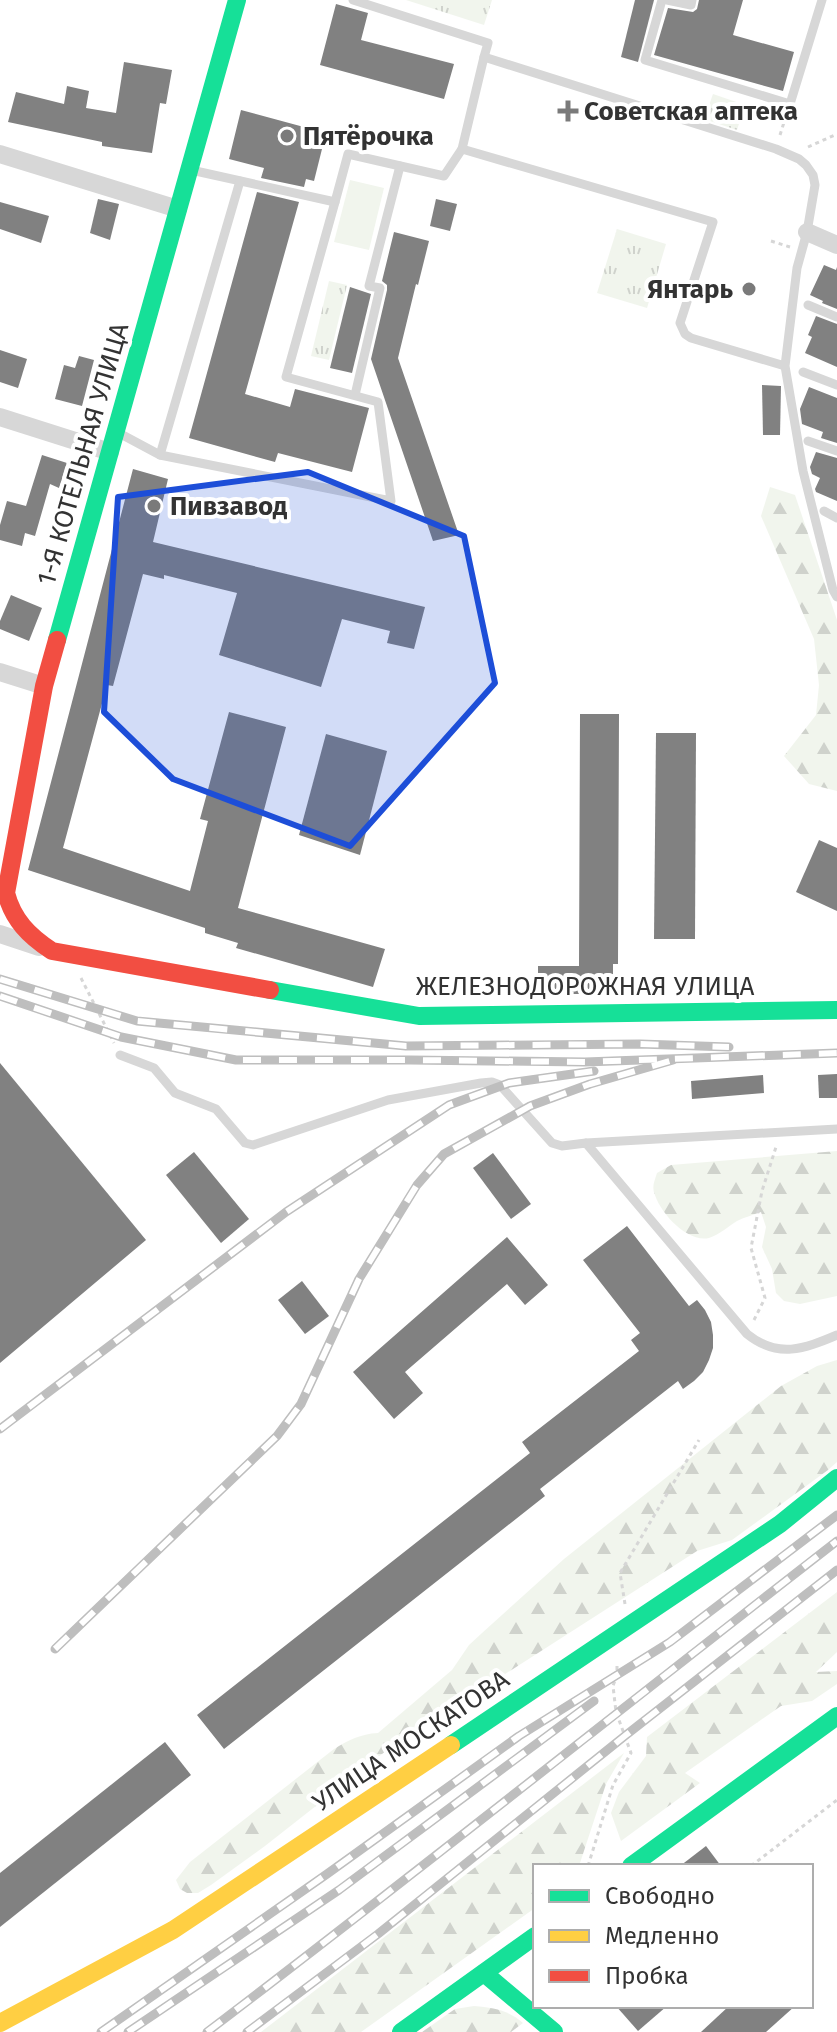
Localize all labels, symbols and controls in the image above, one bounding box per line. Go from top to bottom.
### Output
place label: Советская аптека [584,96,798,127]
marker: Советская аптека [559,102,577,120]
place label: Пятёрочка [303,121,434,152]
marker: Пятёрочка [278,127,296,145]
place label: Янтарь [647,274,733,305]
marker: Янтарь [740,280,758,298]
street label: 1-Я КОТЕЛЬНАЯ УЛИЦА [31,319,135,589]
place label: Пивзавод [170,491,288,522]
marker: Пивзавод [145,497,163,515]
street label: ЖЕЛЕЗНОДОРОЖНАЯ УЛИЦА [416,971,754,1002]
street label: УЛИЦА МОСКАТОВА [307,1664,515,1818]
legend [533,1864,813,2008]
text: Свободно [605,1882,715,1910]
text: Медленно [605,1922,719,1950]
text: Пробка [605,1962,689,1990]

